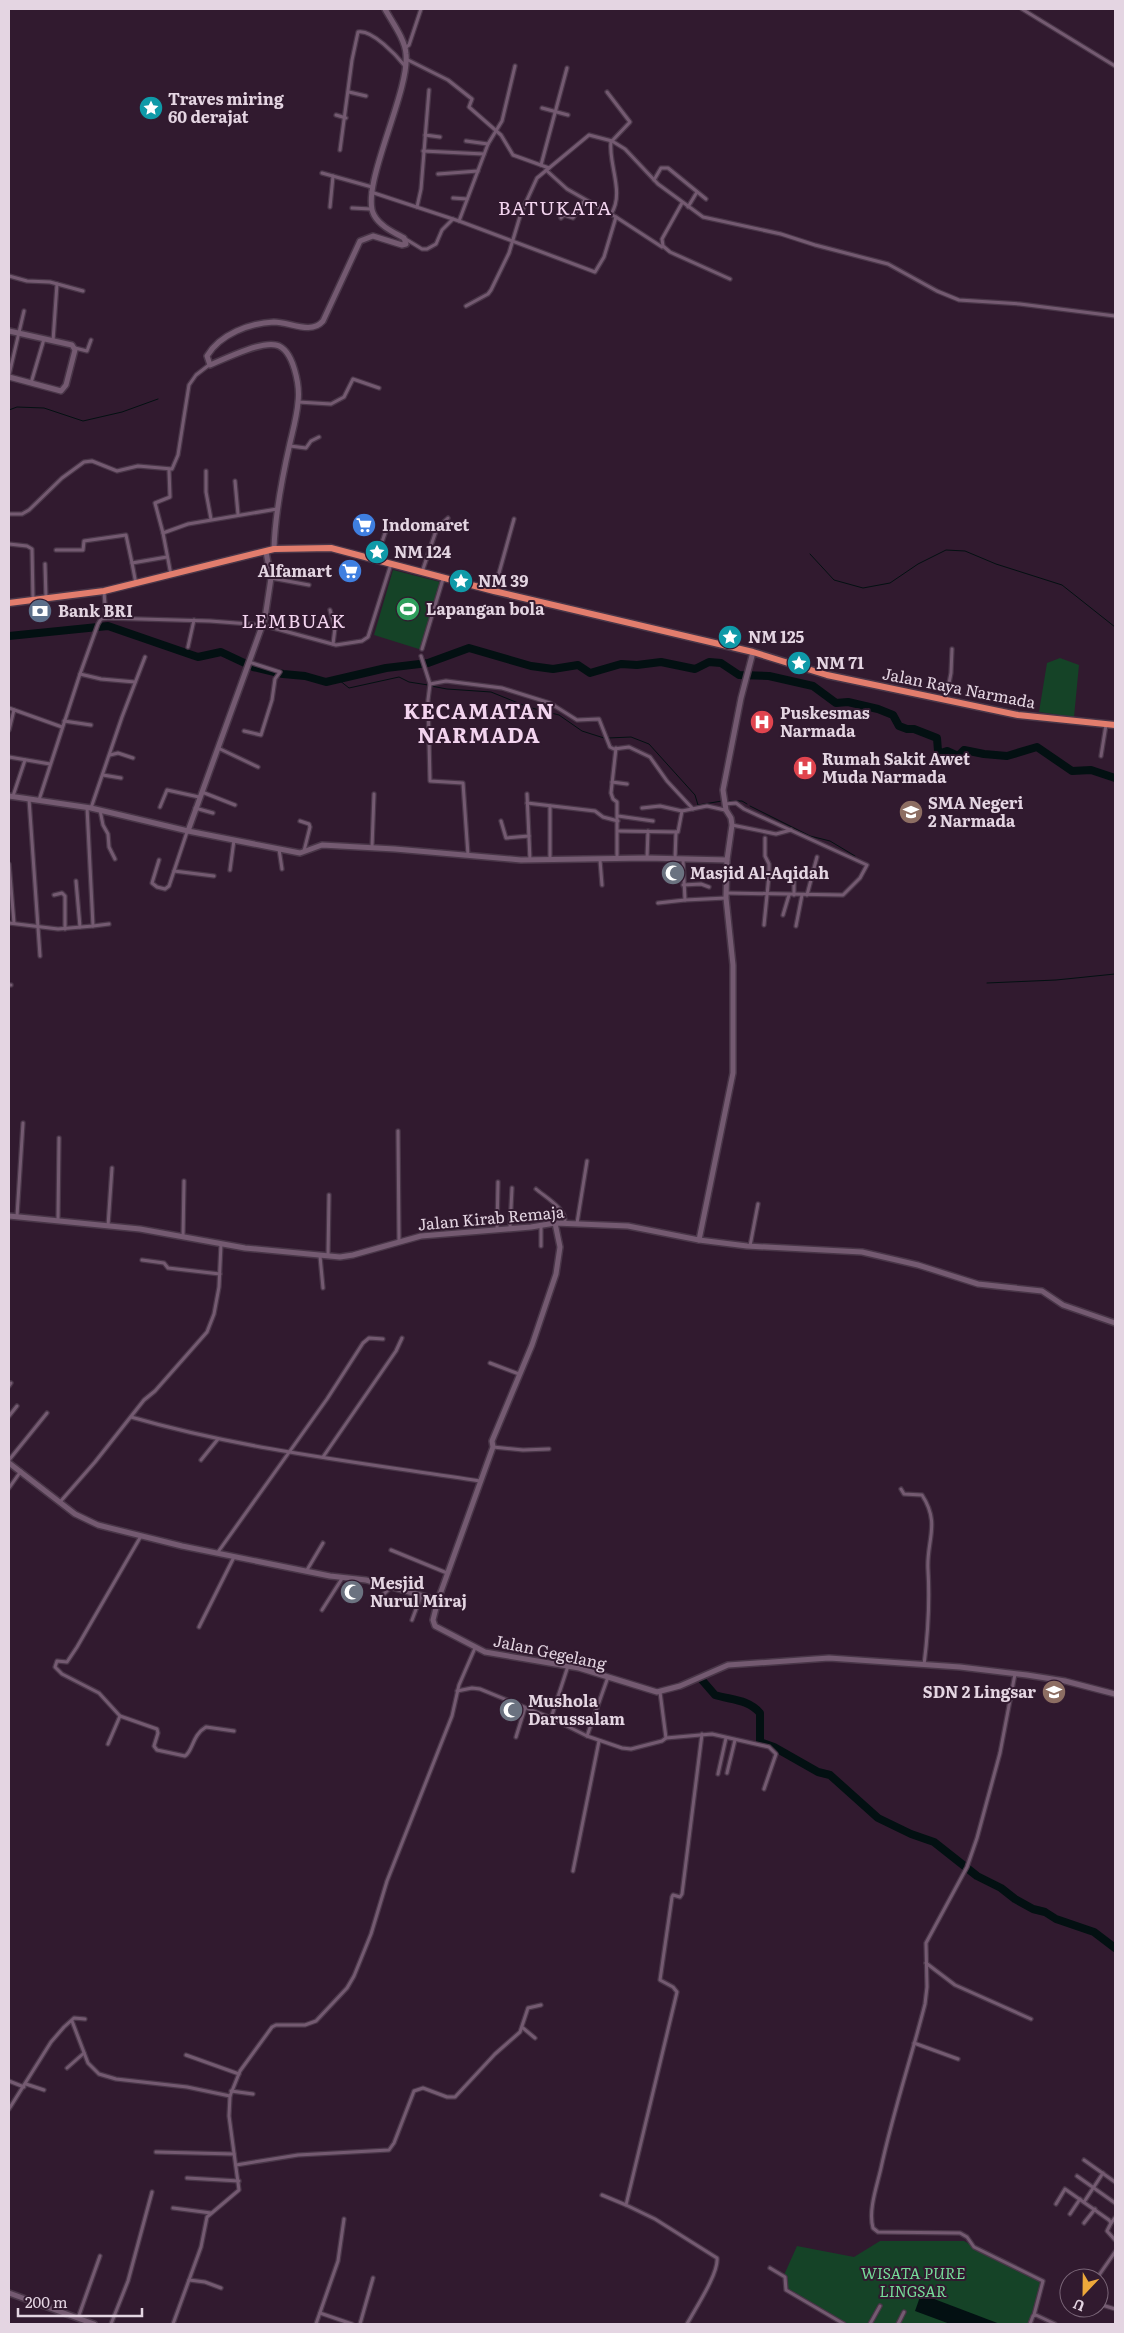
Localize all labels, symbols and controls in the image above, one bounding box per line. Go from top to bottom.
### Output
place label: Traves miring 60 derajat [168,86,284,128]
place icon: Traves miring 60 derajat [138,95,164,121]
district label: BATUKATA [498,193,612,221]
supermarket icon: Indomaret [351,512,377,538]
place label: Indomaret [382,512,469,536]
place icon: NM 124 [364,539,390,565]
place label: NM 124 [394,539,452,563]
place label: Alfamart [258,558,332,582]
supermarket icon: Alfamart [337,558,363,584]
place icon: NM 39 [448,568,474,594]
place label: NM 39 [478,568,528,592]
sports icon: Lapangan bola [395,596,421,622]
place label: Lapangan bola [426,596,545,620]
bank icon: Bank BRI [27,598,53,624]
place label: Bank BRI [58,598,133,622]
district label: LEMBUAK [242,606,346,634]
place icon: NM 125 [717,624,743,650]
place label: NM 125 [748,624,804,648]
place icon: NM 71 [786,650,812,676]
place label: NM 71 [816,650,864,674]
street label: Jalan Raya Narmada [881,660,1038,714]
district label: KECAMATAN NARMADA [403,694,555,749]
place label: Puskesmas Narmada [780,700,870,742]
hospital icon: Puskesmas Narmada [749,709,775,735]
place label: Rumah Sakit Awet Muda Narmada [822,746,970,788]
hospital icon: Rumah Sakit Awet Muda Narmada [792,755,818,781]
place label: SMA Negeri 2 Narmada [928,790,1024,832]
school or university icon: SMA Negeri 2 Narmada [898,799,924,825]
mosque icon: Masjid Al-Aqidah [660,860,686,886]
place label: Masjid Al-Aqidah [690,860,829,884]
street label: Jalan Kirab Remaja [417,1199,566,1235]
place label: Mesjid Nurul Miraj [370,1570,467,1612]
mosque icon: Mesjid Nurul Miraj [339,1579,365,1605]
street label: Jalan Gegelang [492,1627,609,1675]
place label: SDN 2 Lingsar [923,1679,1036,1703]
school or university icon: SDN 2 Lingsar [1041,1679,1067,1705]
place label: Mushola Darussalam [528,1688,625,1730]
mosque icon: Mushola Darussalam [498,1697,524,1723]
park label: WISATA PURE LINGSAR [861,2260,965,2302]
north arrow [1059,2268,1109,2318]
scale bar [18,2286,141,2318]
text: 200 m [25,2290,68,2313]
text: U [1070,2295,1088,2317]

